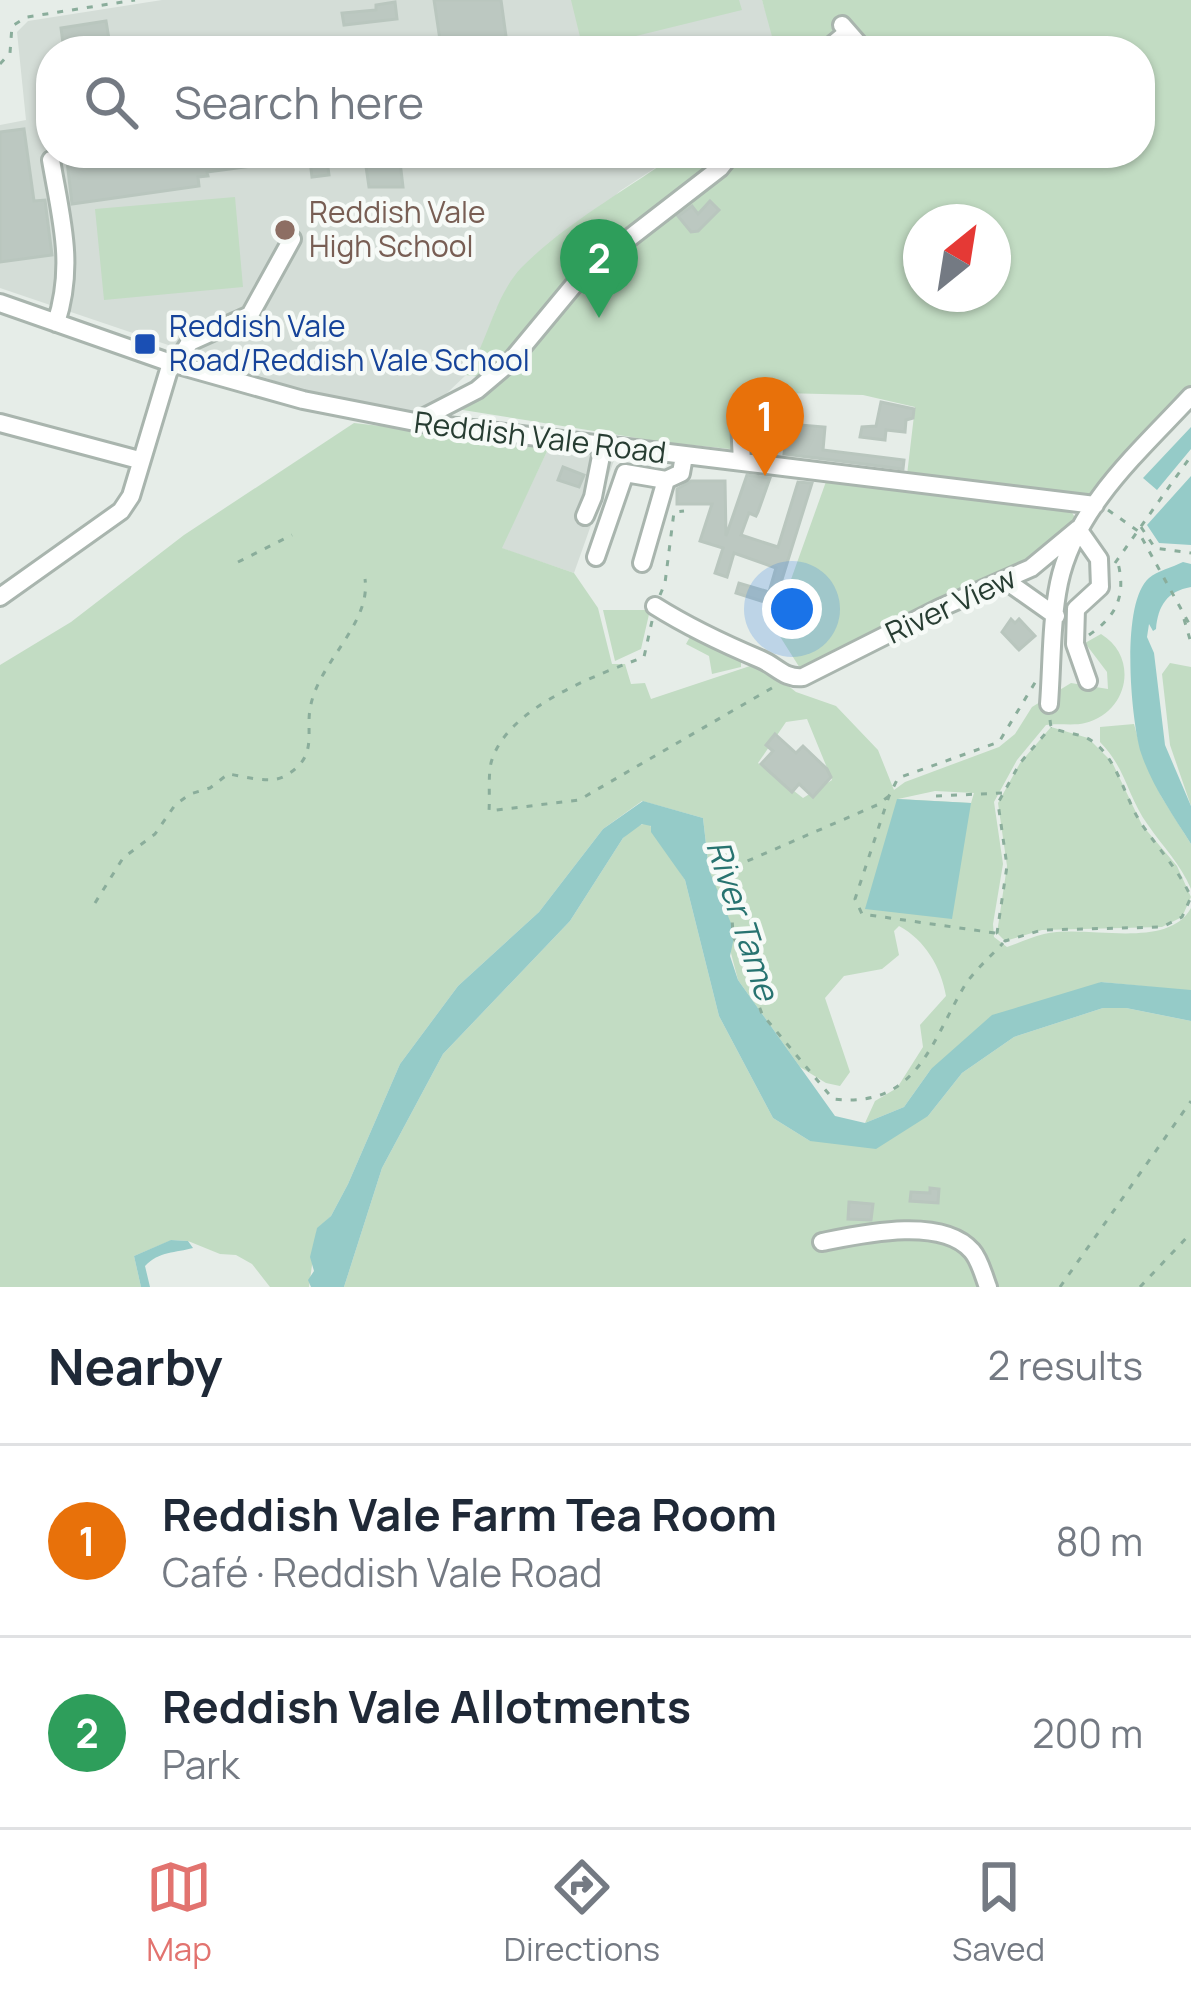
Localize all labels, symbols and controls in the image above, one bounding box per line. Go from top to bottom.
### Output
search box [36,36,1155,168]
icon: search [78,69,144,135]
text: Search here [174,71,424,133]
place label: Reddish Vale High School [309,191,486,266]
north arrow [903,204,1011,312]
marker: Reddish Vale High School [272,217,298,243]
pin: 2 [560,219,638,318]
place label: Reddish Vale Road/Reddish Vale School [169,305,530,380]
marker: Reddish Vale Road/Reddish Vale School [132,331,158,357]
pin: 1 [726,377,804,476]
street label: Reddish Vale Road [412,401,669,472]
street label: River View [879,557,1022,653]
your location [762,579,822,639]
water label: River Tame [697,834,791,1007]
text: Nearby [48,1331,223,1400]
text: 2 results [988,1338,1143,1392]
text: Reddish Vale Farm Tea Room [162,1483,777,1545]
text: 1 [78,1514,96,1568]
text: 80 m [1056,1514,1143,1568]
text: Café · Reddish Vale Road [162,1545,602,1599]
text: Reddish Vale Allotments [162,1675,691,1737]
text: 2 [75,1706,99,1760]
text: 200 m [1032,1706,1143,1760]
text: Park [162,1737,240,1791]
tab: Map [146,1854,212,1971]
tab: Directions [504,1854,660,1971]
tab: Saved [952,1854,1045,1971]

